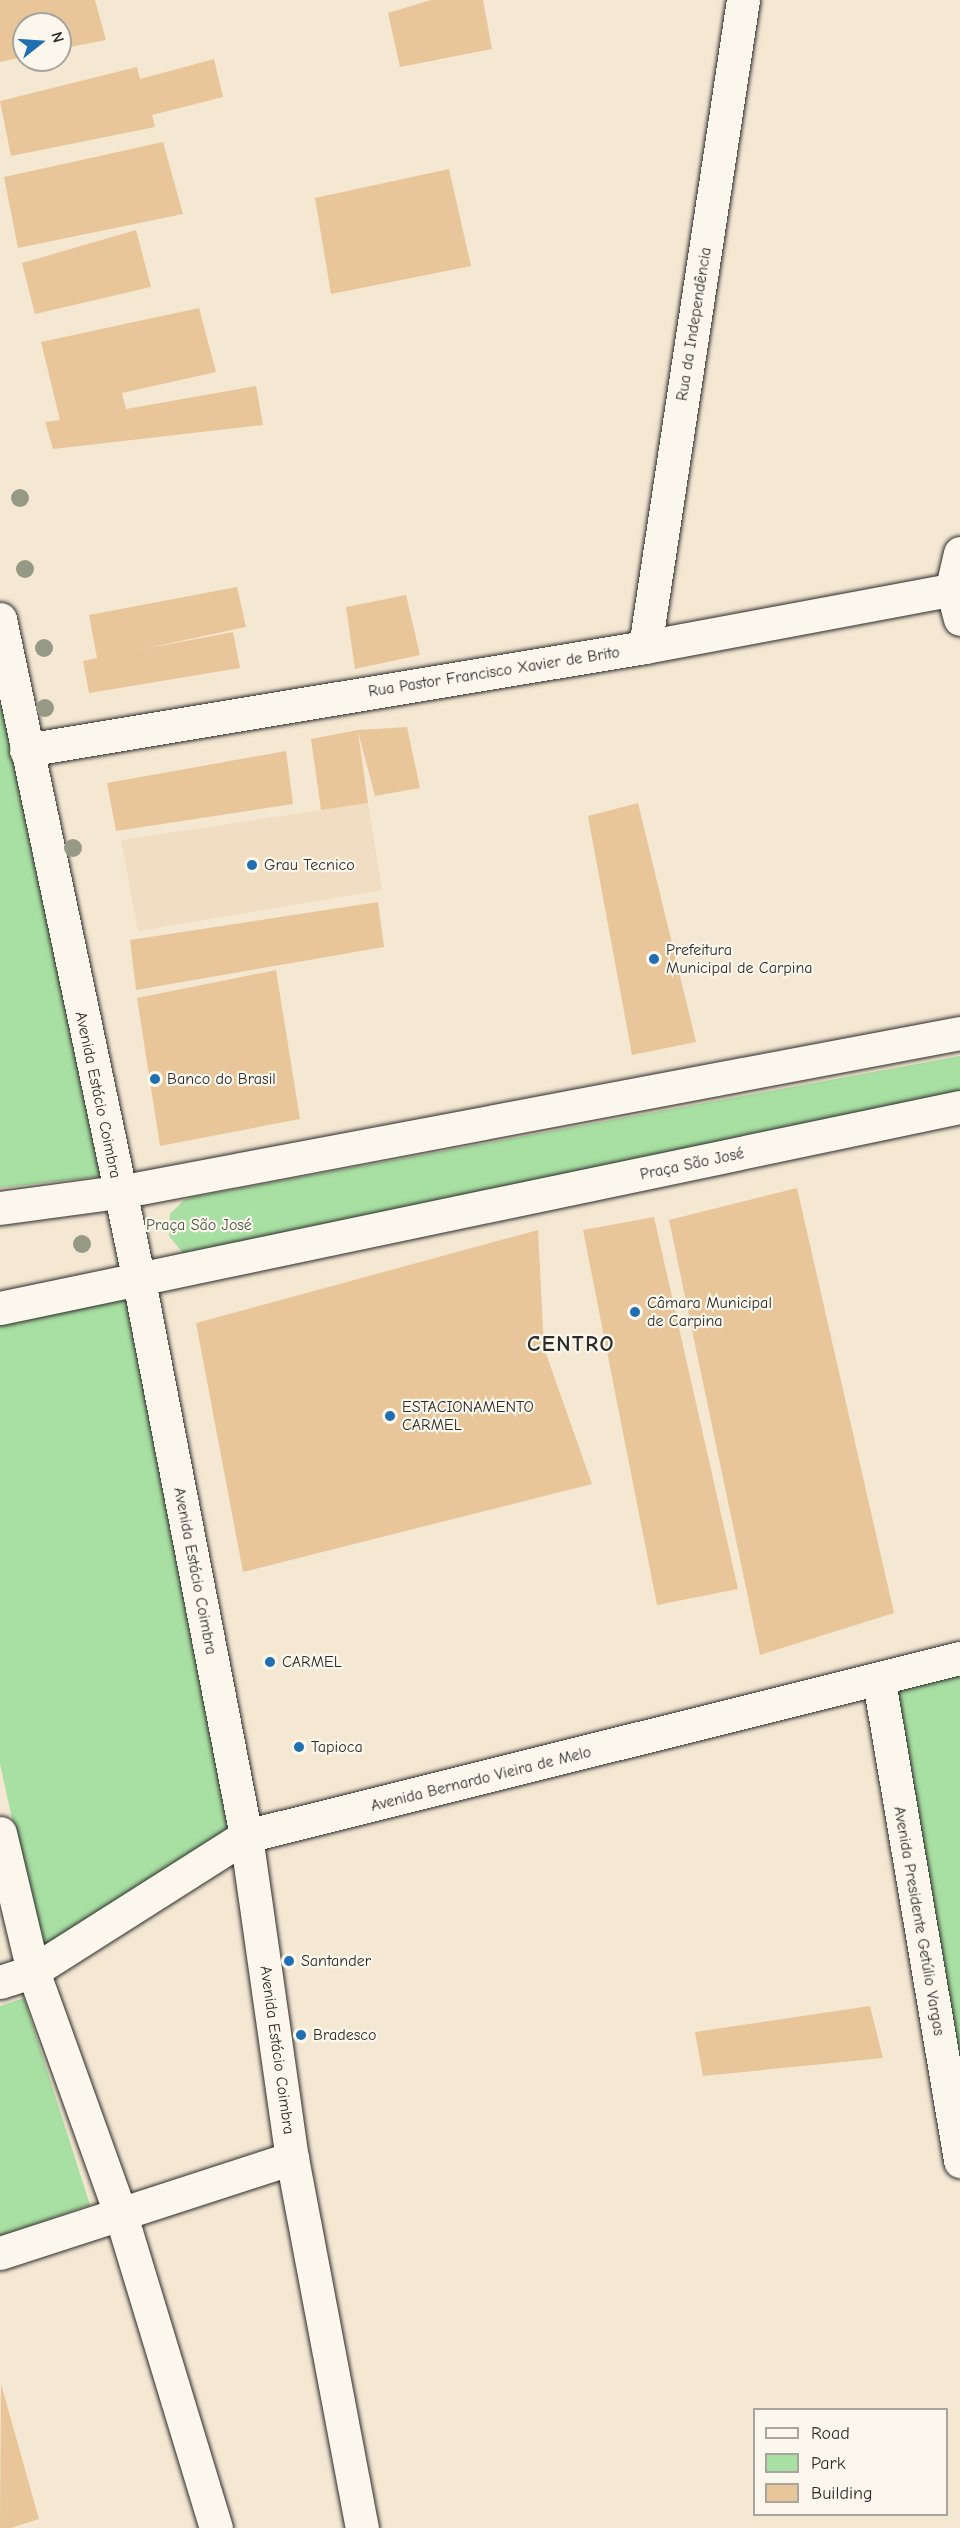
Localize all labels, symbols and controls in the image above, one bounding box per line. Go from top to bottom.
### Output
north arrow [12,12,72,72]
text: N [47,30,67,45]
street label: Rua da Independência [672,246,716,402]
street label: Rua Pastor Francisco Xavier de Brito [367,643,621,701]
place label: Grau Tecnico [264,855,355,875]
marker: Grau Tecnico [245,858,259,872]
place label: Prefeitura Municipal de Carpina [666,940,813,978]
marker: Prefeitura Municipal de Carpina [647,952,661,966]
street label: Avenida Estácio Coimbra [71,1010,125,1180]
place label: Banco do Brasil [167,1069,276,1089]
marker: Banco do Brasil [148,1072,162,1086]
street label: Praça São José [638,1144,746,1184]
park label: Praça São José [146,1215,252,1235]
place label: Câmara Municipal de Carpina [647,1293,772,1331]
marker: Câmara Municipal de Carpina [628,1305,642,1319]
district label: CENTRO [527,1332,615,1358]
place label: ESTACIONAMENTO CARMEL [402,1397,534,1435]
marker: ESTACIONAMENTO CARMEL [383,1409,397,1423]
street label: Avenida Estácio Coimbra [169,1486,221,1656]
place label: CARMEL [282,1652,342,1672]
marker: CARMEL [263,1655,277,1669]
place label: Tapioca [311,1737,363,1757]
marker: Tapioca [292,1740,306,1754]
street label: Avenida Bernardo Vieira de Melo [369,1742,593,1816]
street label: Avenida Presidente Getúlio Vargas [889,1805,949,2037]
place label: Santander [301,1951,371,1971]
marker: Santander [282,1954,296,1968]
street label: Avenida Estácio Coimbra [256,1964,298,2136]
place label: Bradesco [313,2025,377,2045]
marker: Bradesco [294,2028,308,2042]
legend [753,2408,948,2516]
text: Road [811,2423,850,2444]
text: Park [811,2453,845,2474]
text: Building [811,2483,873,2504]

